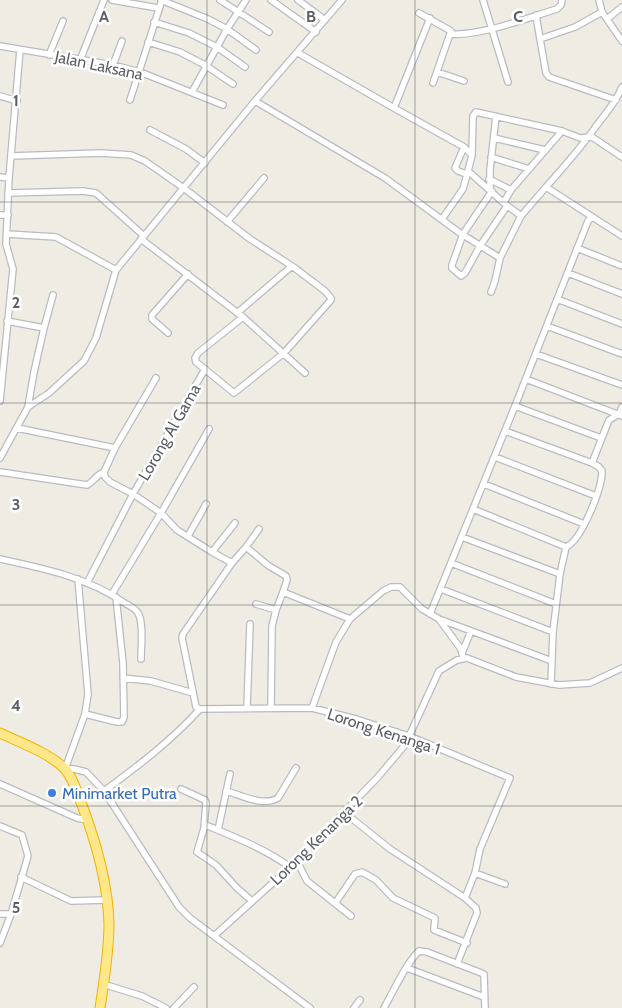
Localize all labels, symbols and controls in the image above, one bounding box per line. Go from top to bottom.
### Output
text: A [99,7,109,26]
text: B [306,7,316,26]
text: C [513,7,523,26]
street label: Jalan Laksana [52,47,145,84]
text: 1 [13,91,19,110]
text: 2 [12,293,20,312]
street label: Lorong Al Gama [134,380,205,484]
text: 3 [12,495,20,514]
text: 4 [11,696,21,715]
street label: Lorong Kenanga 1 [325,704,443,759]
place label: Minimarket Putra [62,784,177,803]
marker: Minimarket Putra [46,787,58,799]
street label: Lorong Kenanga 2 [266,792,366,889]
text: 5 [12,898,20,917]

